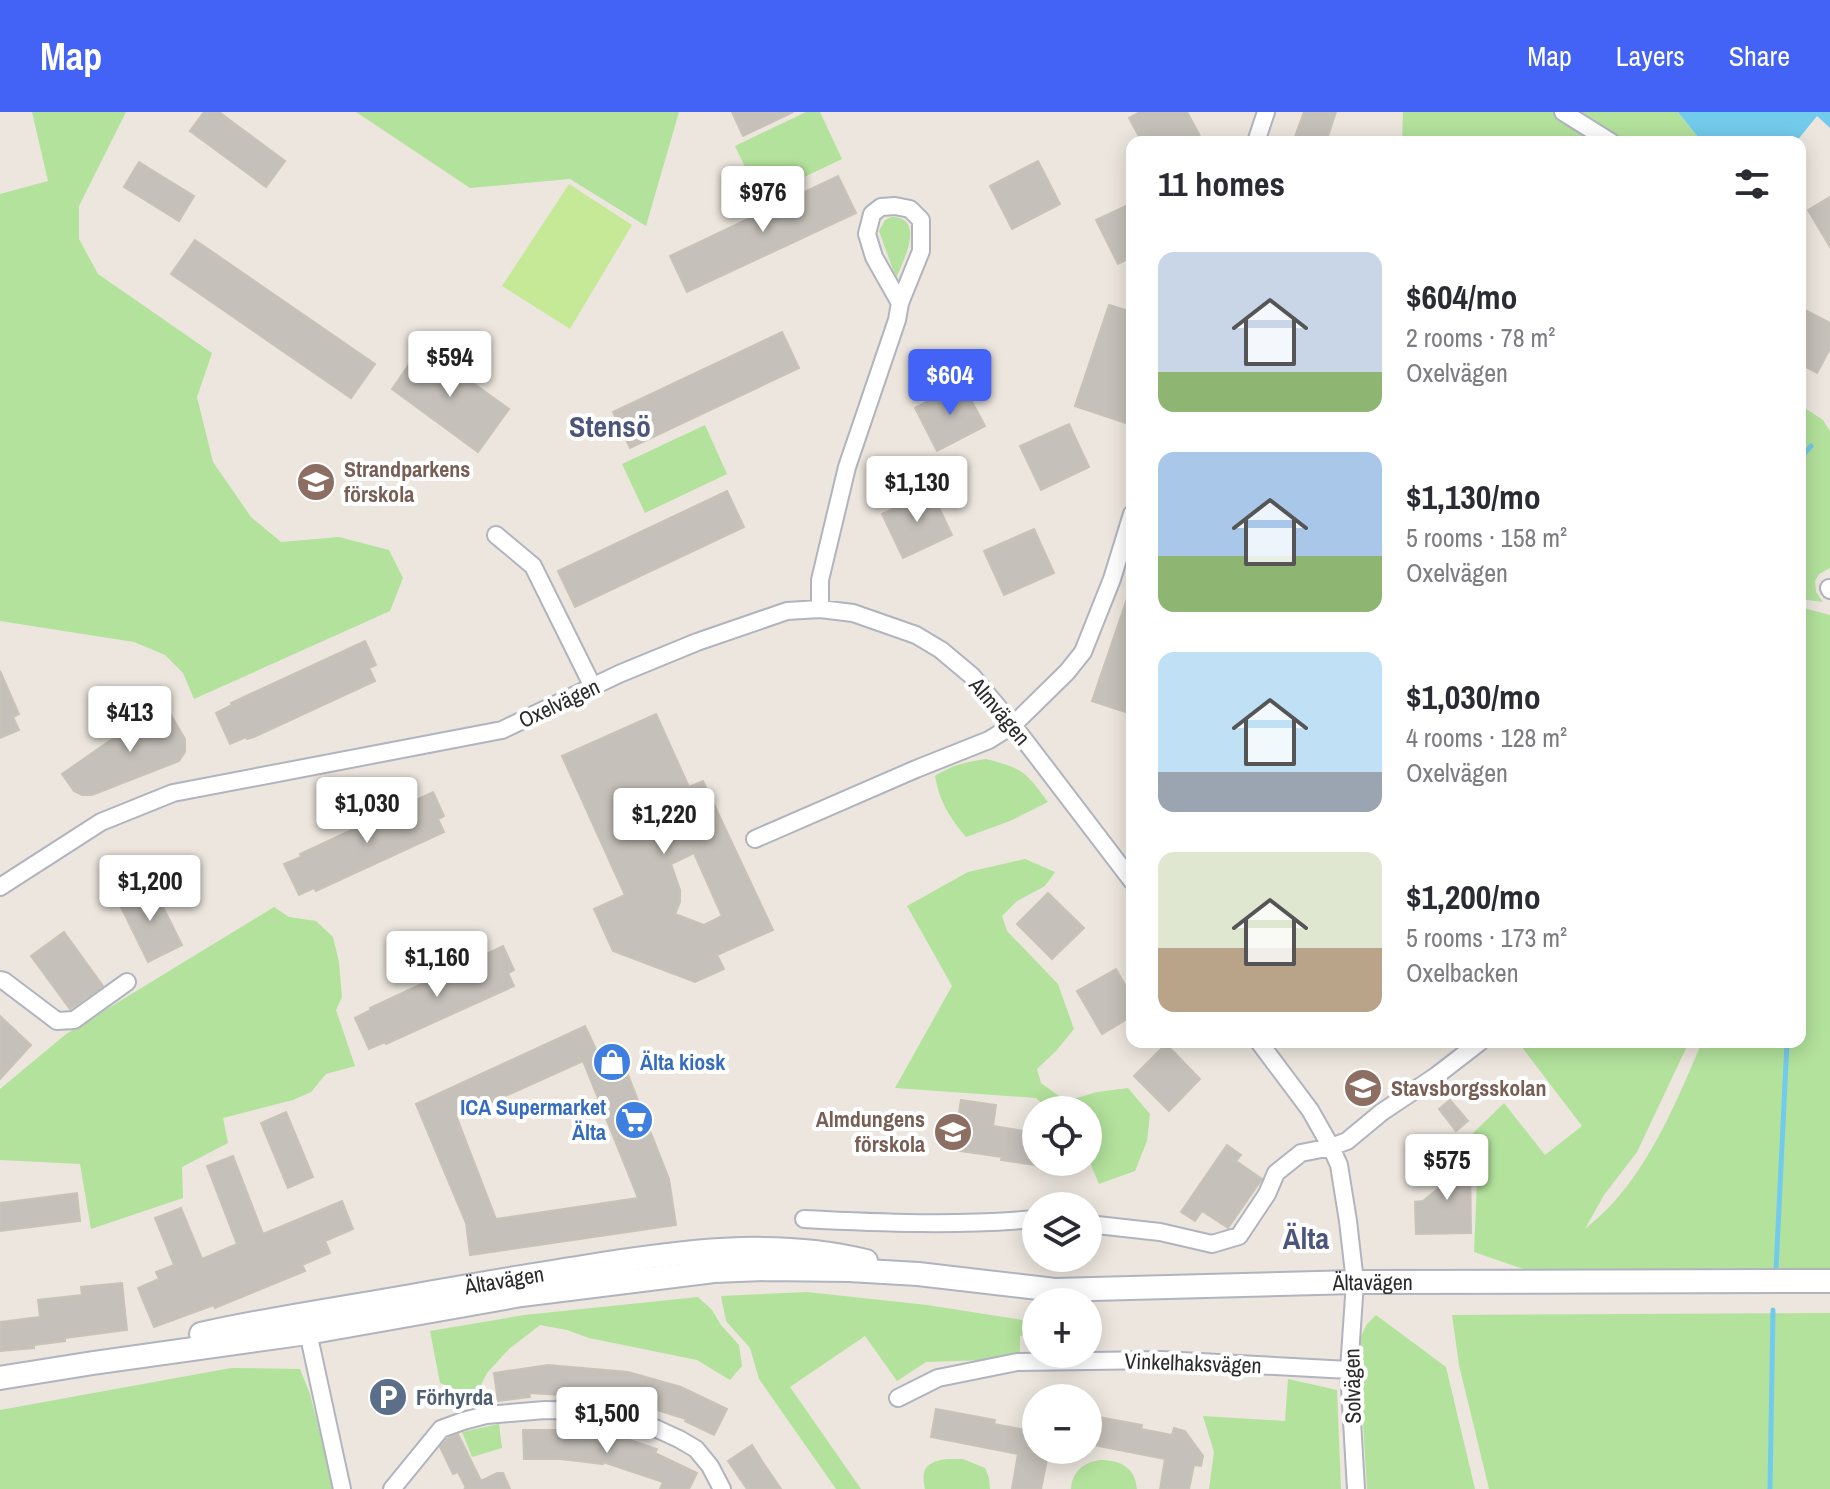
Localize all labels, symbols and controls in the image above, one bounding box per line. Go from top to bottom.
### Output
text: Map [40,31,102,82]
text: Map [1527,37,1572,75]
text: Layers [1616,37,1685,75]
text: Share [1729,37,1790,75]
text: 11 homes [1158,161,1285,207]
icon: filters [1730,162,1774,206]
pin: $976 [716,166,810,234]
text: $976 [739,174,787,209]
text: $604/mo [1406,274,1518,320]
icon: home [1222,284,1318,380]
text: 2 rooms · 78 m² [1406,320,1555,355]
pin: $594 [403,331,497,399]
text: $594 [426,339,474,374]
pin: $604 [903,349,997,417]
text: Oxelvägen [1406,355,1508,390]
text: $604 [926,357,974,392]
district label: Stensö [569,406,651,446]
place label: Strandparkens förskola [344,454,470,509]
pin: $1,130 [852,456,982,524]
school or university icon: Strandparkens förskola [295,461,337,503]
text: $1,130 [884,464,950,499]
text: $1,130/mo [1406,474,1541,520]
icon: home [1222,484,1318,580]
text: 5 rooms · 158 m² [1406,520,1567,555]
text: Oxelvägen [1406,555,1508,590]
street label: Almvägen [962,670,1037,751]
street label: Oxelvägen [514,671,604,735]
text: $1,030/mo [1406,674,1541,720]
icon: home [1222,684,1318,780]
pin: $413 [83,686,177,754]
text: $413 [106,694,154,729]
text: 4 rooms · 128 m² [1406,720,1567,755]
text: Oxelvägen [1406,755,1508,790]
pin: $1,030 [302,777,432,845]
text: $1,030 [334,785,400,820]
pin: $1,220 [599,788,729,856]
text: $1,220 [631,796,697,831]
pin: $1,200 [85,855,215,923]
text: $1,200 [117,863,183,898]
text: $1,200/mo [1406,874,1541,920]
icon: home [1222,884,1318,980]
text: 5 rooms · 173 m² [1406,920,1567,955]
pin: $1,160 [372,931,502,999]
text: $1,160 [404,939,470,974]
text: Oxelbacken [1406,955,1519,990]
shop icon: Älta kiosk [591,1041,633,1083]
place label: Älta kiosk [640,1047,726,1077]
school or university icon: Stavsborgsskolan [1342,1067,1384,1109]
place label: Stavsborgsskolan [1391,1073,1546,1103]
place label: ICA Supermarket Älta [460,1092,606,1147]
map controls [1022,1096,1102,1464]
button: locate [1022,1096,1102,1176]
supermarket icon: ICA Supermarket Älta [613,1099,655,1141]
place label: Almdungens förskola [816,1104,925,1159]
school or university icon: Almdungens förskola [932,1111,974,1153]
pin: $575 [1400,1134,1494,1202]
text: $575 [1423,1142,1471,1177]
button: layers [1022,1192,1102,1272]
district label: Älta [1283,1218,1330,1258]
street label: Ältavägen [461,1258,546,1302]
street label: Ältavägen [1331,1267,1413,1298]
button: + [1022,1288,1102,1368]
street label: Vinkelhaksvägen [1124,1346,1262,1380]
street label: Solvägen [1336,1348,1368,1424]
parking icon: Förhyrda [367,1376,409,1418]
place label: Förhyrda [416,1382,493,1412]
button: − [1022,1384,1102,1464]
pin: $1,500 [542,1387,672,1455]
text: $1,500 [574,1395,640,1430]

